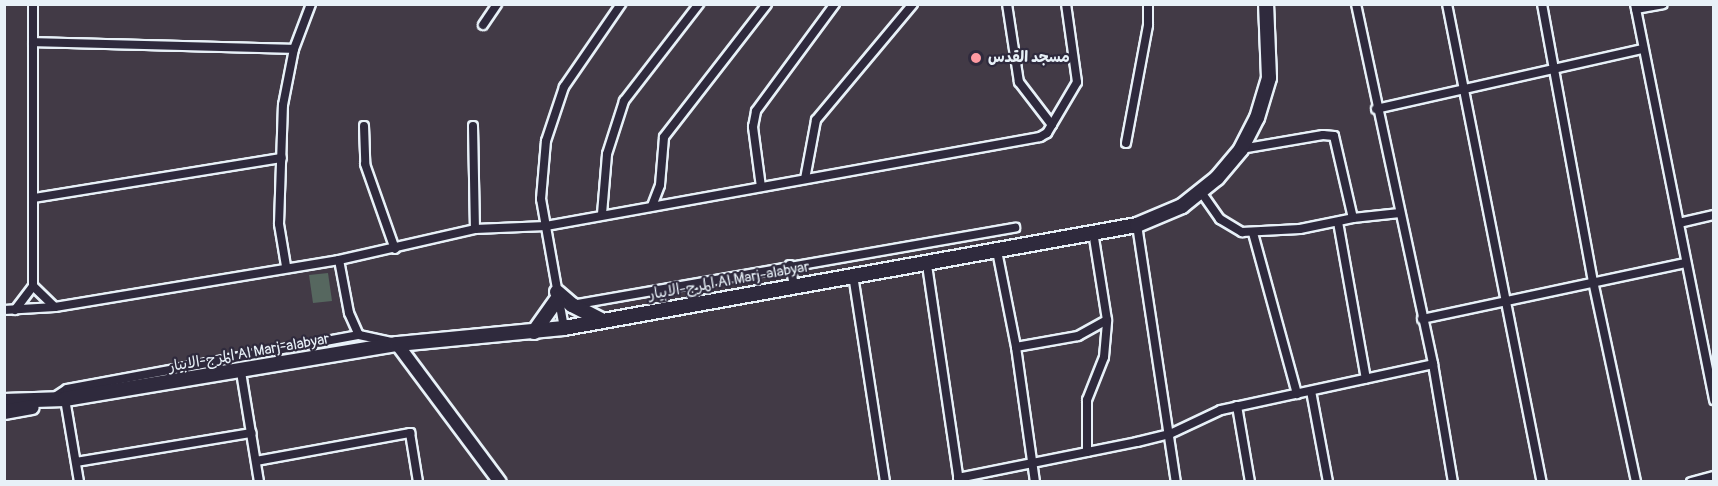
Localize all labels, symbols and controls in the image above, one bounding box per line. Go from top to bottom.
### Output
place label: مسجد القدس [988,49,1070,67]
marker: مسجد القدس [969,51,983,65]
street label: المرج-الابيار Al Marj-alabyar [647,258,811,304]
street label: المرج-الابيار Al Marj-alabyar [167,330,331,376]

